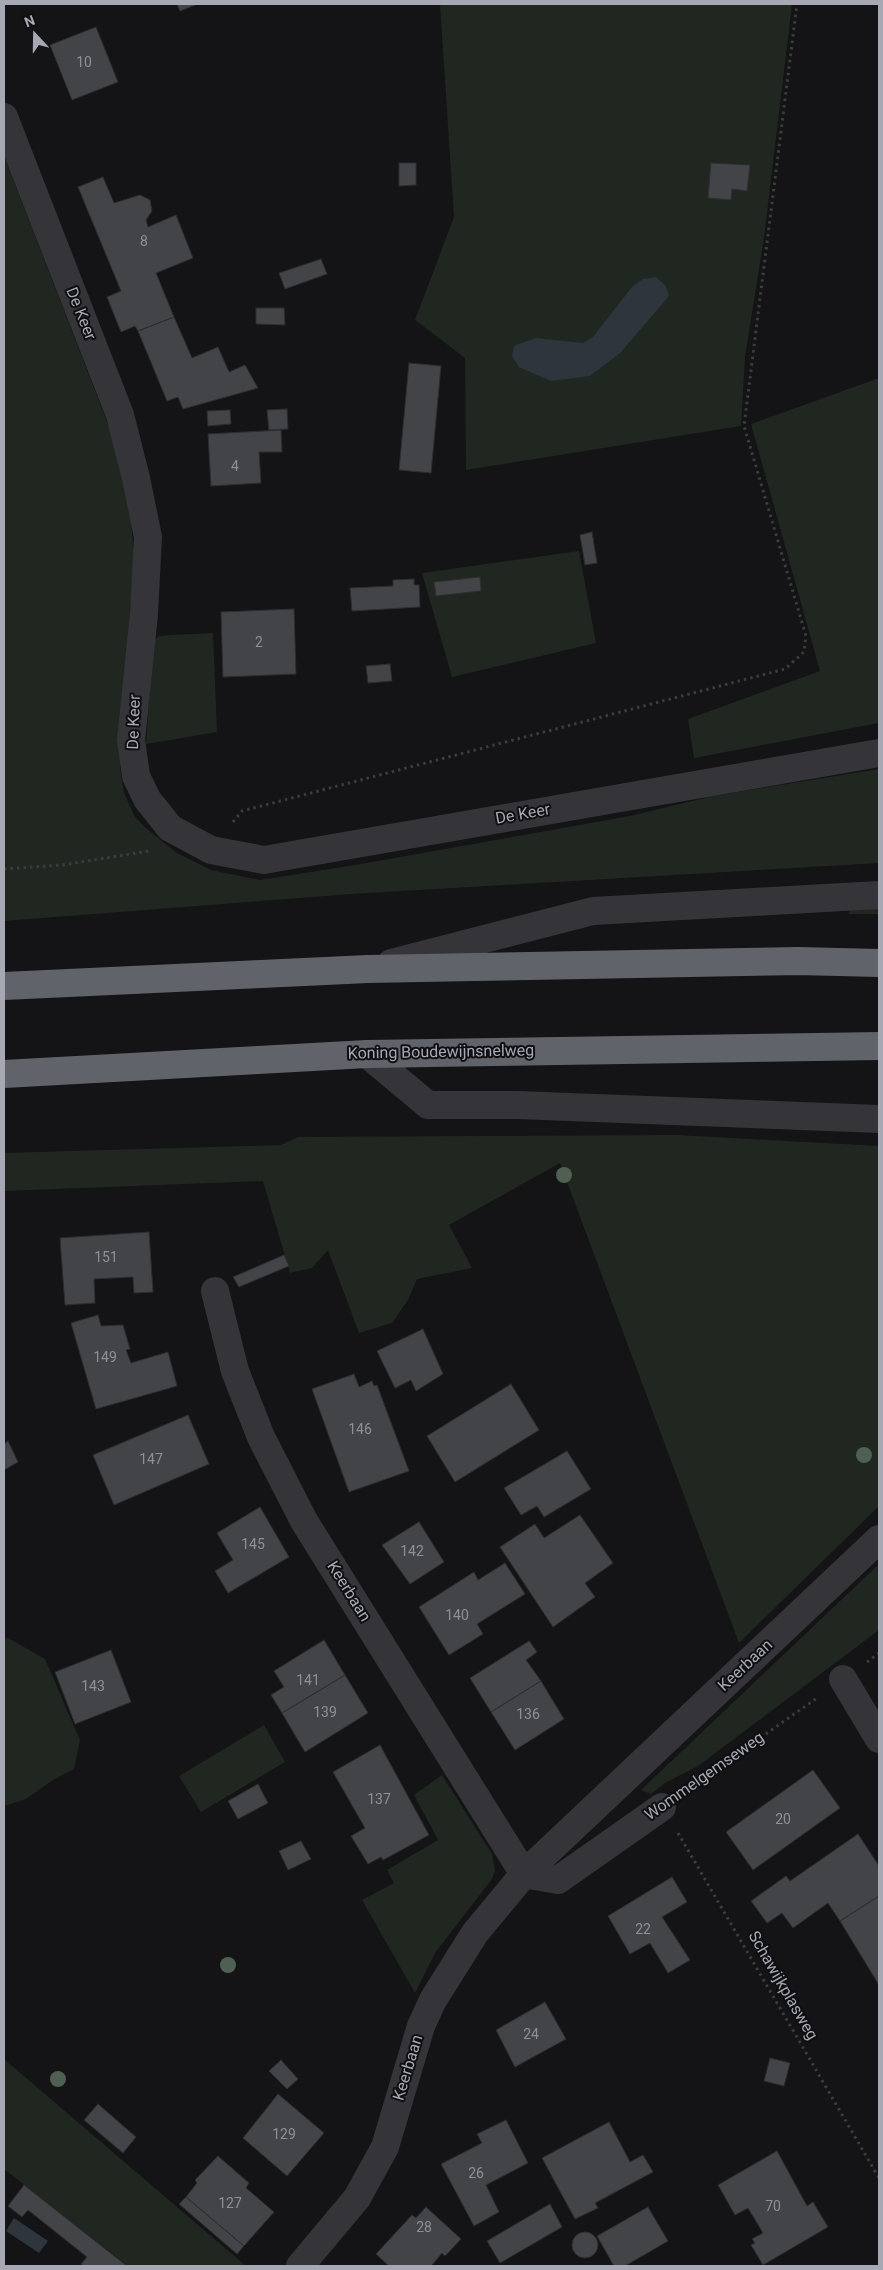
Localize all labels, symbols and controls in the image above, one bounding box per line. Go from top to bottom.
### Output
north arrow [10,10,60,60]
text: N [22,12,37,30]
house number: 10 [76,55,92,71]
house number: 8 [140,234,148,250]
street label: De Keer [61,285,99,343]
house number: 4 [231,459,239,475]
house number: 2 [255,635,263,651]
street label: De Keer [124,694,146,750]
street label: De Keer [494,801,552,829]
street label: Koning Boudewijnsnelweg [348,1042,534,1064]
house number: 151 [94,1250,118,1266]
house number: 149 [93,1350,117,1366]
house number: 146 [348,1422,372,1438]
house number: 147 [139,1452,163,1468]
house number: 145 [241,1537,265,1553]
house number: 142 [400,1544,424,1560]
street label: Keerbaan [322,1558,374,1626]
house number: 140 [445,1608,469,1624]
street label: Keerbaan [715,1636,777,1696]
house number: 141 [296,1673,320,1689]
house number: 143 [81,1679,105,1695]
house number: 139 [313,1705,337,1721]
house number: 136 [516,1707,540,1723]
street label: Wommelgemseweg [642,1729,768,1825]
house number: 137 [367,1792,391,1808]
house number: 20 [775,1812,791,1828]
house number: 22 [635,1922,651,1938]
street label: Schawijkplasweg [743,1928,821,2044]
house number: 24 [523,2027,539,2043]
street label: Keerbaan [390,2033,428,2103]
house number: 129 [272,2127,296,2143]
house number: 26 [468,2166,484,2182]
house number: 127 [218,2196,242,2212]
house number: 70 [765,2199,781,2215]
house number: 28 [416,2220,432,2236]

